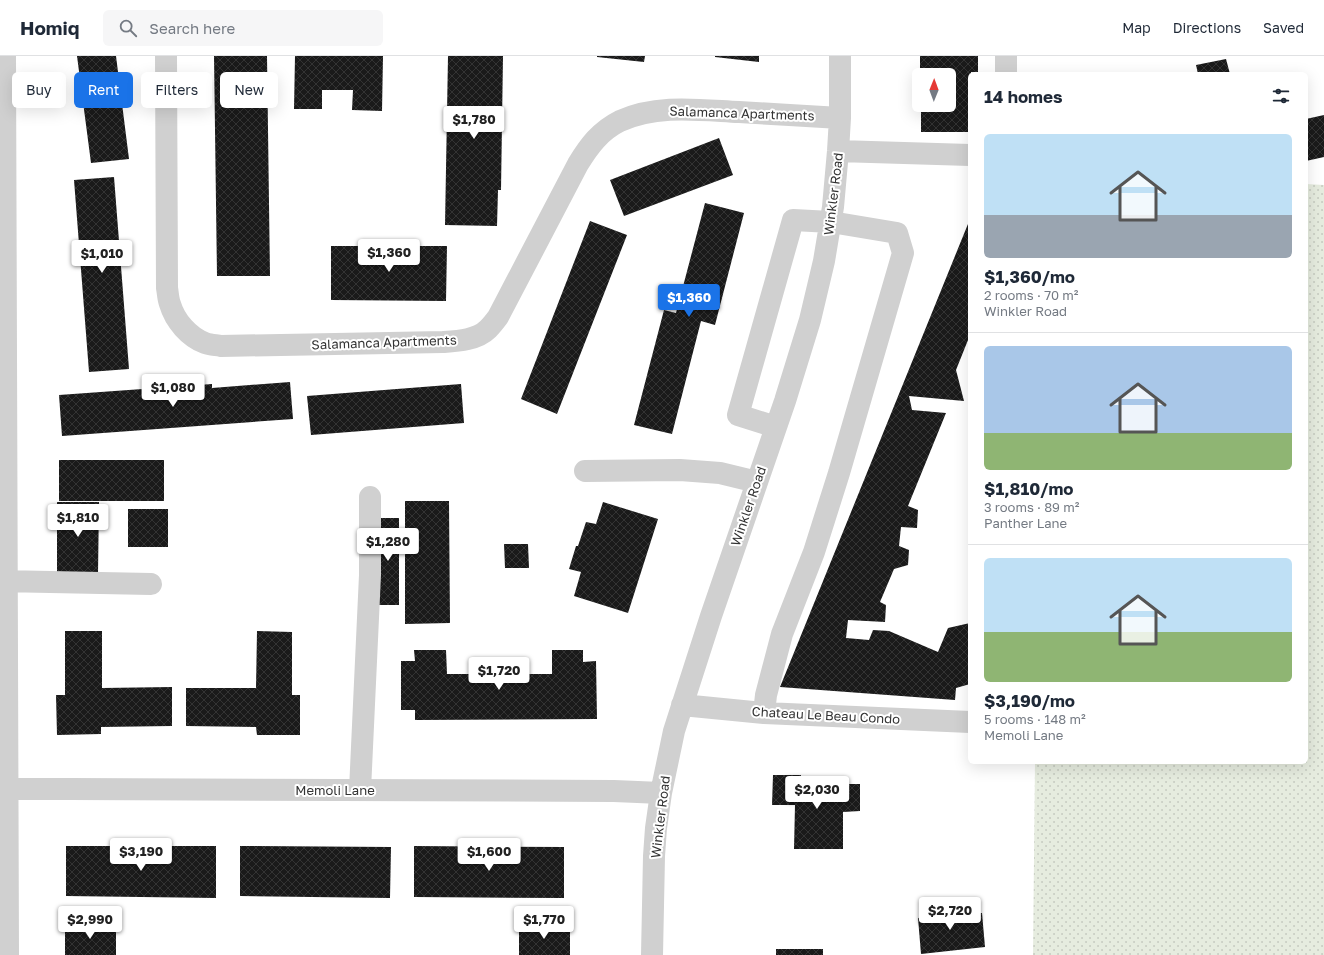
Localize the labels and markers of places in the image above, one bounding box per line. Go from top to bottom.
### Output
pin: $1,780 [441,106,507,140]
pin: $1,360 [356,239,422,273]
pin: $1,010 [69,240,135,274]
pin: $1,360 [656,284,722,318]
pin: $1,080 [140,374,206,408]
pin: $1,810 [45,504,111,538]
pin: $1,280 [355,528,421,562]
pin: $1,720 [466,657,532,691]
pin: $2,030 [784,776,850,810]
pin: $3,190 [108,838,174,872]
pin: $1,600 [456,838,522,872]
pin: $2,720 [917,897,983,931]
pin: $2,990 [57,906,123,940]
pin: $1,770 [511,906,577,940]

